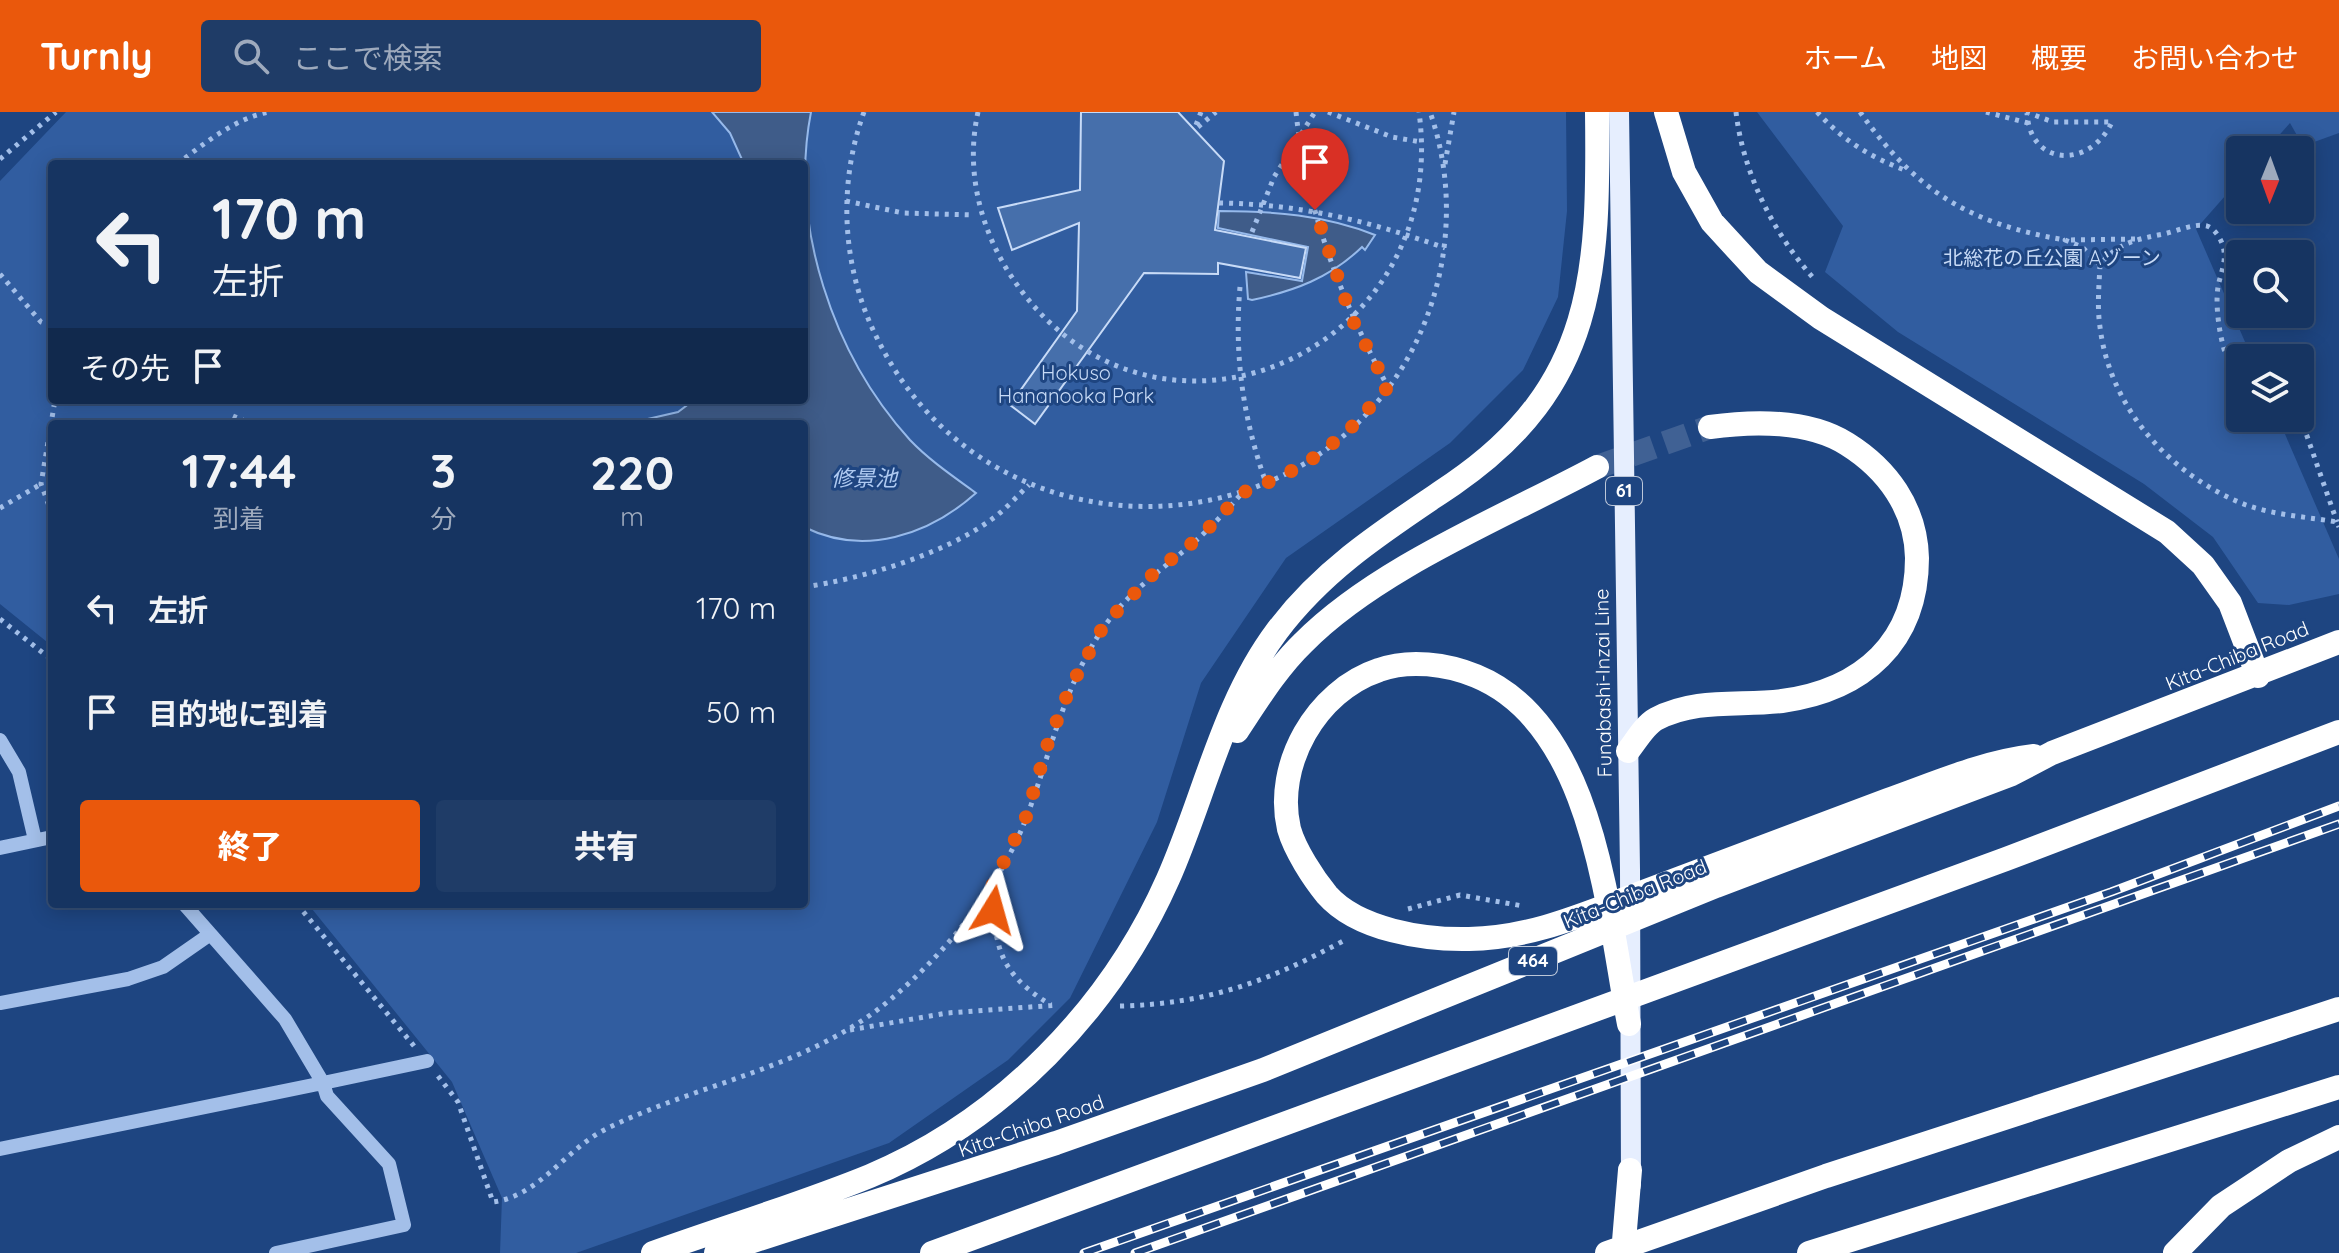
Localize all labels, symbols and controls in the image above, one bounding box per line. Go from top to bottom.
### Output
search box [201,20,761,92]
text: Turnly [40,32,153,80]
icon: search [229,34,273,78]
text: ここで検索 [293,39,443,77]
text: ホーム [1804,40,1887,75]
text: 地図 [1931,40,1987,75]
text: 概要 [2031,40,2087,75]
text: お問い合わせ [2131,40,2299,75]
pin [1281,128,1349,210]
north arrow [2226,136,2314,224]
map controls [2226,136,2314,432]
icon: arrive [1293,140,1337,184]
text: 170 m [212,183,366,253]
icon: left [80,192,184,296]
button: search [2226,240,2314,328]
park label: 北総花の丘公園 Aゾーン [1943,245,2161,270]
text: 左折 [212,258,284,303]
icon: arrive [186,344,230,388]
button: layers [2226,344,2314,432]
text: その先 [80,349,170,387]
park label: Hokuso Hananooka Park [998,360,1154,408]
text: 17:44 [182,440,296,500]
text: 3 [430,440,456,500]
text: 220 [590,442,674,502]
water label: 修景池 [831,464,899,492]
road number: 61 [1606,477,1642,505]
text: m [620,500,644,533]
text: 到着 [213,502,265,535]
text: 分 [430,502,456,535]
icon: left [80,586,124,630]
street label: Funabashi-Inzai Line [1588,588,1617,778]
text: 170 m [696,589,776,627]
text: 左折 [148,591,208,629]
street label: Kita-Chiba Road [2161,615,2312,696]
icon: arrive [80,690,124,734]
text: 50 m [706,693,776,731]
text: 目的地に到着 [148,695,328,733]
button: 終了 [80,800,420,892]
button: 共有 [436,800,776,892]
street label: Kita-Chiba Road [1559,853,1710,934]
position arrow [951,868,1035,952]
road number: 464 [1509,947,1557,975]
street label: Kita-Chiba Road [955,1089,1107,1162]

